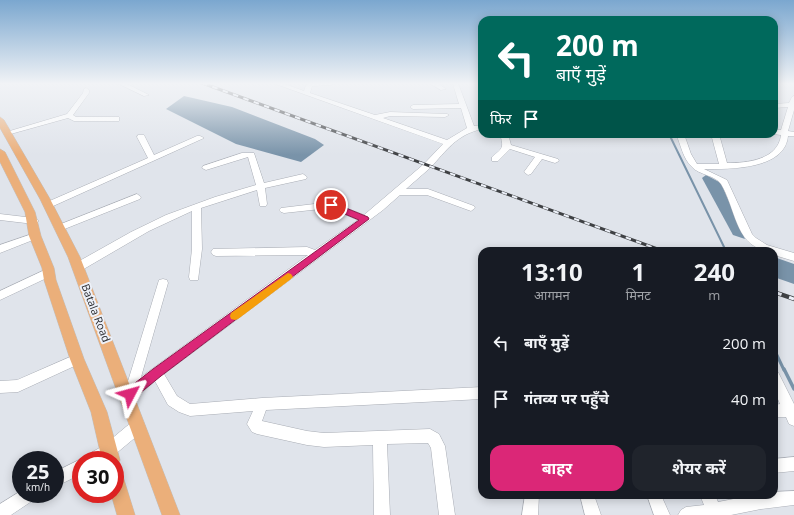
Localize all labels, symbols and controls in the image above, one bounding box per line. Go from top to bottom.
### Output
text: 200 m [556,26,639,64]
icon: left [490,32,542,84]
text: बाएँ मुड़ें [556,62,606,86]
text: फिर [490,108,512,128]
icon: arrive [520,108,542,130]
pin [314,188,348,222]
icon: arrive [320,194,342,216]
text: 13:10 [521,255,583,288]
text: 1 [631,255,645,288]
text: 240 [694,255,735,288]
street label: Batala Road [78,282,114,344]
text: आगमन [534,286,570,304]
text: मिनट [626,286,651,304]
text: m [708,286,720,304]
icon: left [490,332,512,354]
text: बाएँ मुड़ें [524,332,569,352]
text: 200 m [722,333,766,353]
position arrow [109,373,151,415]
icon: arrive [490,388,512,410]
text: गंतव्य पर पहुँचे [524,388,609,408]
text: 40 m [731,389,766,409]
button: बाहर [490,445,624,491]
button: शेयर करें [632,445,766,491]
speed limit sign: 30 [72,451,124,503]
text: 25 [27,458,49,485]
text: km/h [26,480,50,494]

